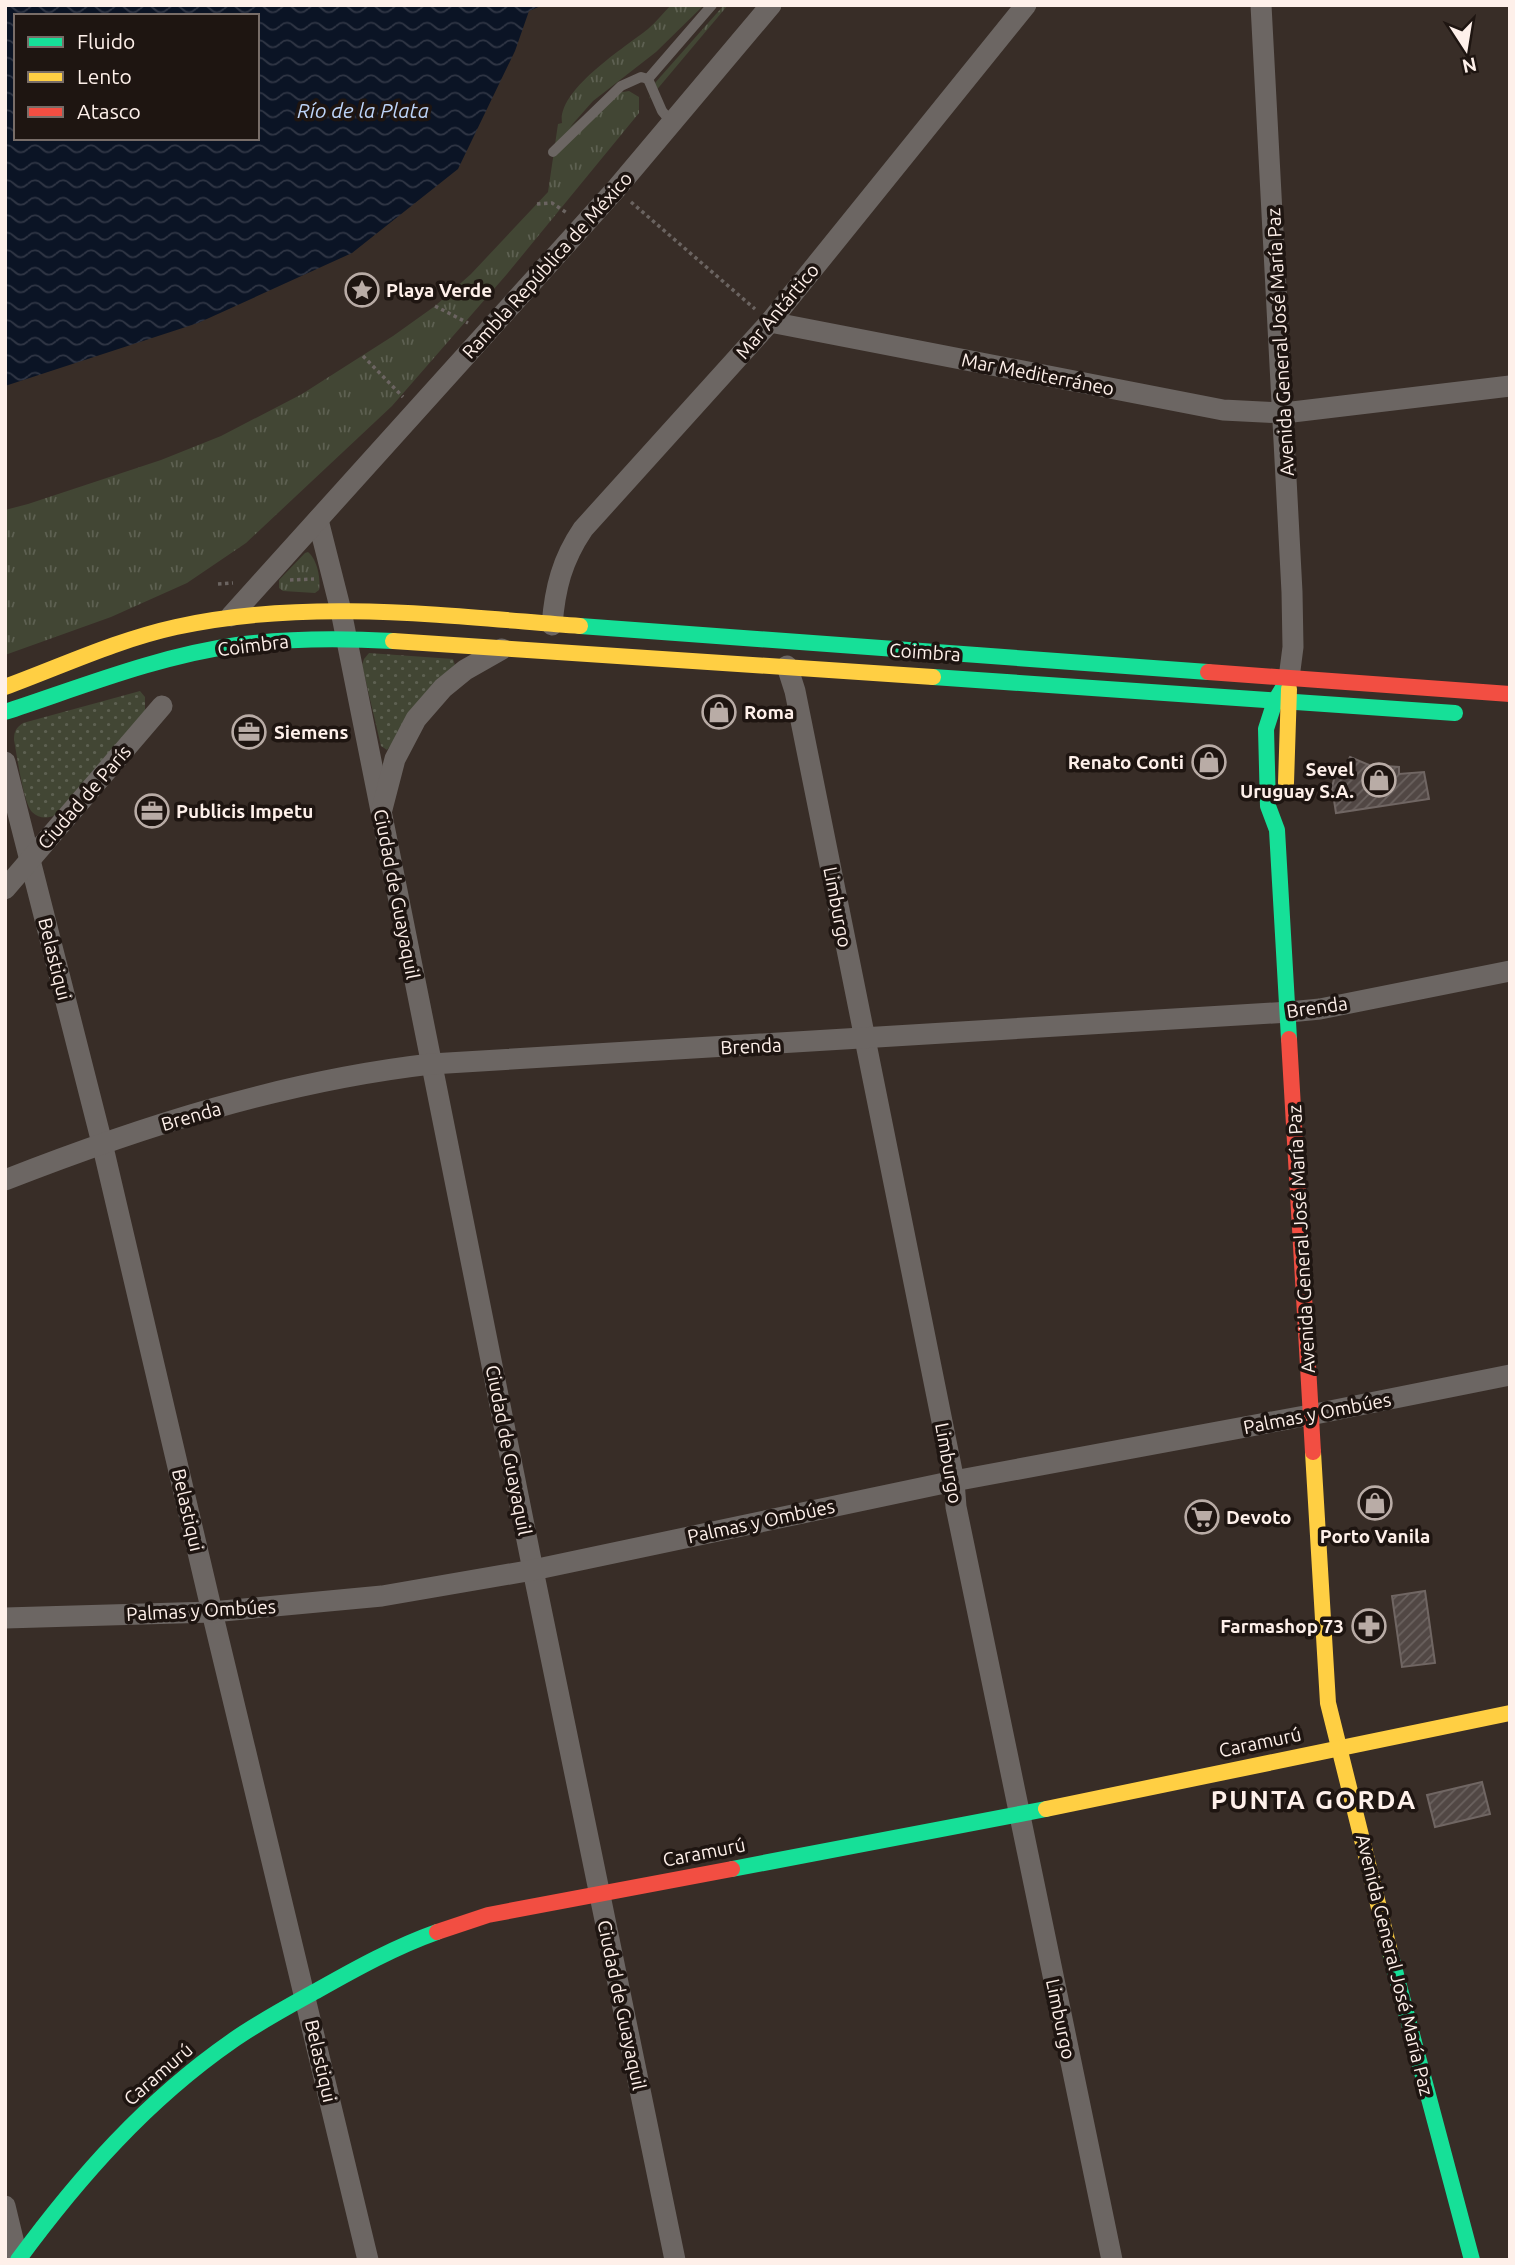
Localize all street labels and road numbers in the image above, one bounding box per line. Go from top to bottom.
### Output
street label: Rambla República de México [457,167,637,363]
street label: Avenida General José María Paz [1262,207,1298,477]
street label: Mar Antártico [731,259,823,363]
street label: Mar Mediterráneo [960,348,1116,400]
street label: Coimbra [216,630,290,660]
street label: Coimbra [888,639,962,665]
street label: Ciudad de París [33,741,135,853]
street label: Ciudad de Guayaquil [370,807,424,981]
street label: Limburgo [819,865,857,949]
street label: Belastiqui [34,915,76,1003]
street label: Brenda [1285,992,1349,1022]
street label: Brenda [720,1033,782,1059]
street label: Brenda [158,1097,224,1135]
street label: Avenida General José María Paz [1283,1104,1319,1374]
street label: Ciudad de Guayaquil [482,1363,536,1537]
street label: Palmas y Ombúes [1241,1388,1393,1438]
street label: Limburgo [931,1421,967,1505]
street label: Belastiqui [168,1466,208,1554]
street label: Palmas y Ombúes [685,1495,837,1547]
street label: Palmas y Ombúes [126,1595,276,1625]
street label: Caramurú [1217,1723,1303,1761]
street label: Avenida General José María Paz [1352,1832,1438,2098]
street label: Caramurú [661,1833,747,1871]
street label: Ciudad de Guayaquil [593,1918,651,2092]
street label: Limburgo [1042,1977,1080,2061]
street label: Belastiqui [301,2017,341,2105]
street label: Caramurú [119,2038,197,2110]

